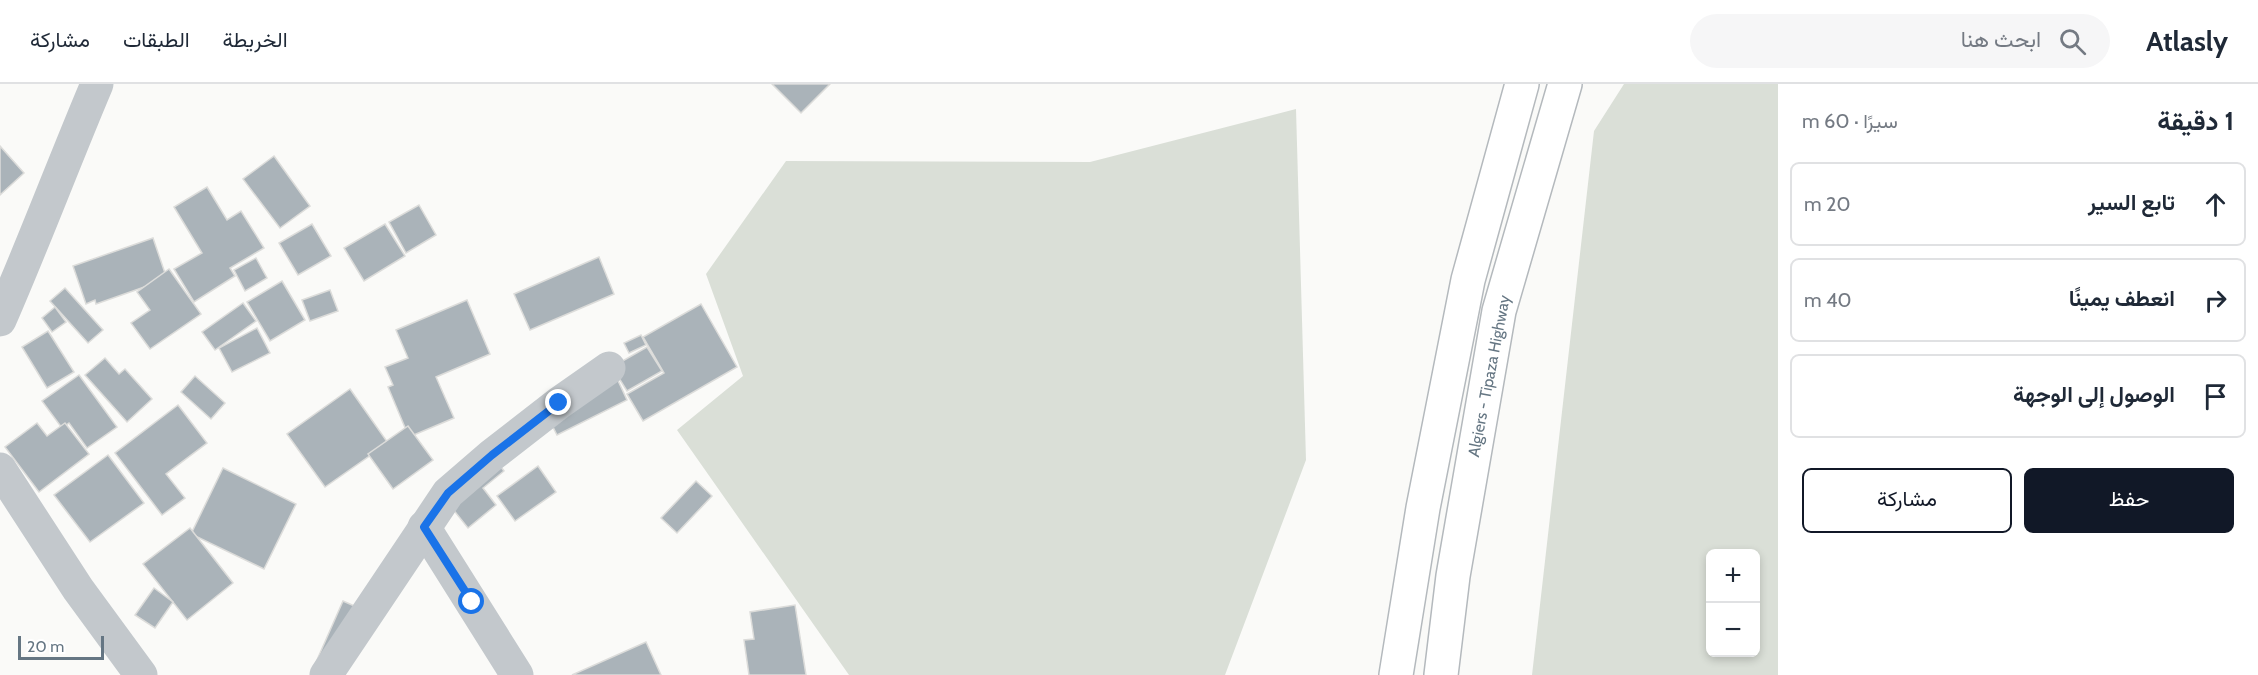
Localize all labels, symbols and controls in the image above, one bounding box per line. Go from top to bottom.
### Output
search box [1690,14,2110,68]
text: Atlasly [2146,24,2228,58]
icon: search [2056,25,2089,58]
text: ابحث هنا [1961,26,2041,53]
text: مشاركة [30,27,90,52]
text: الطبقات [123,27,190,52]
text: الخريطة [223,27,288,52]
text: 1 دقيقة [2157,105,2234,137]
text: سيرًا · 60 m [1802,109,1898,133]
icon: ahead [2199,188,2232,221]
text: تابع السير [2088,189,2175,216]
text: 20 m [1804,192,1851,216]
icon: right [2199,284,2232,317]
text: انعطف يمينًا [2069,285,2175,312]
text: 40 m [1804,288,1852,312]
street label: Algiers - Tipaza Highway [1464,294,1514,458]
icon: arrive [2199,380,2232,413]
text: الوصول إلى الوجهة [2013,381,2175,408]
route end [545,389,571,415]
button: مشاركة [1802,468,2012,533]
button: حفظ [2024,468,2234,533]
map controls [1706,549,1760,657]
button: + [1706,549,1760,603]
route start [458,588,484,614]
button: − [1706,603,1760,657]
scale bar [18,633,104,660]
text: 20 m [27,637,64,656]

